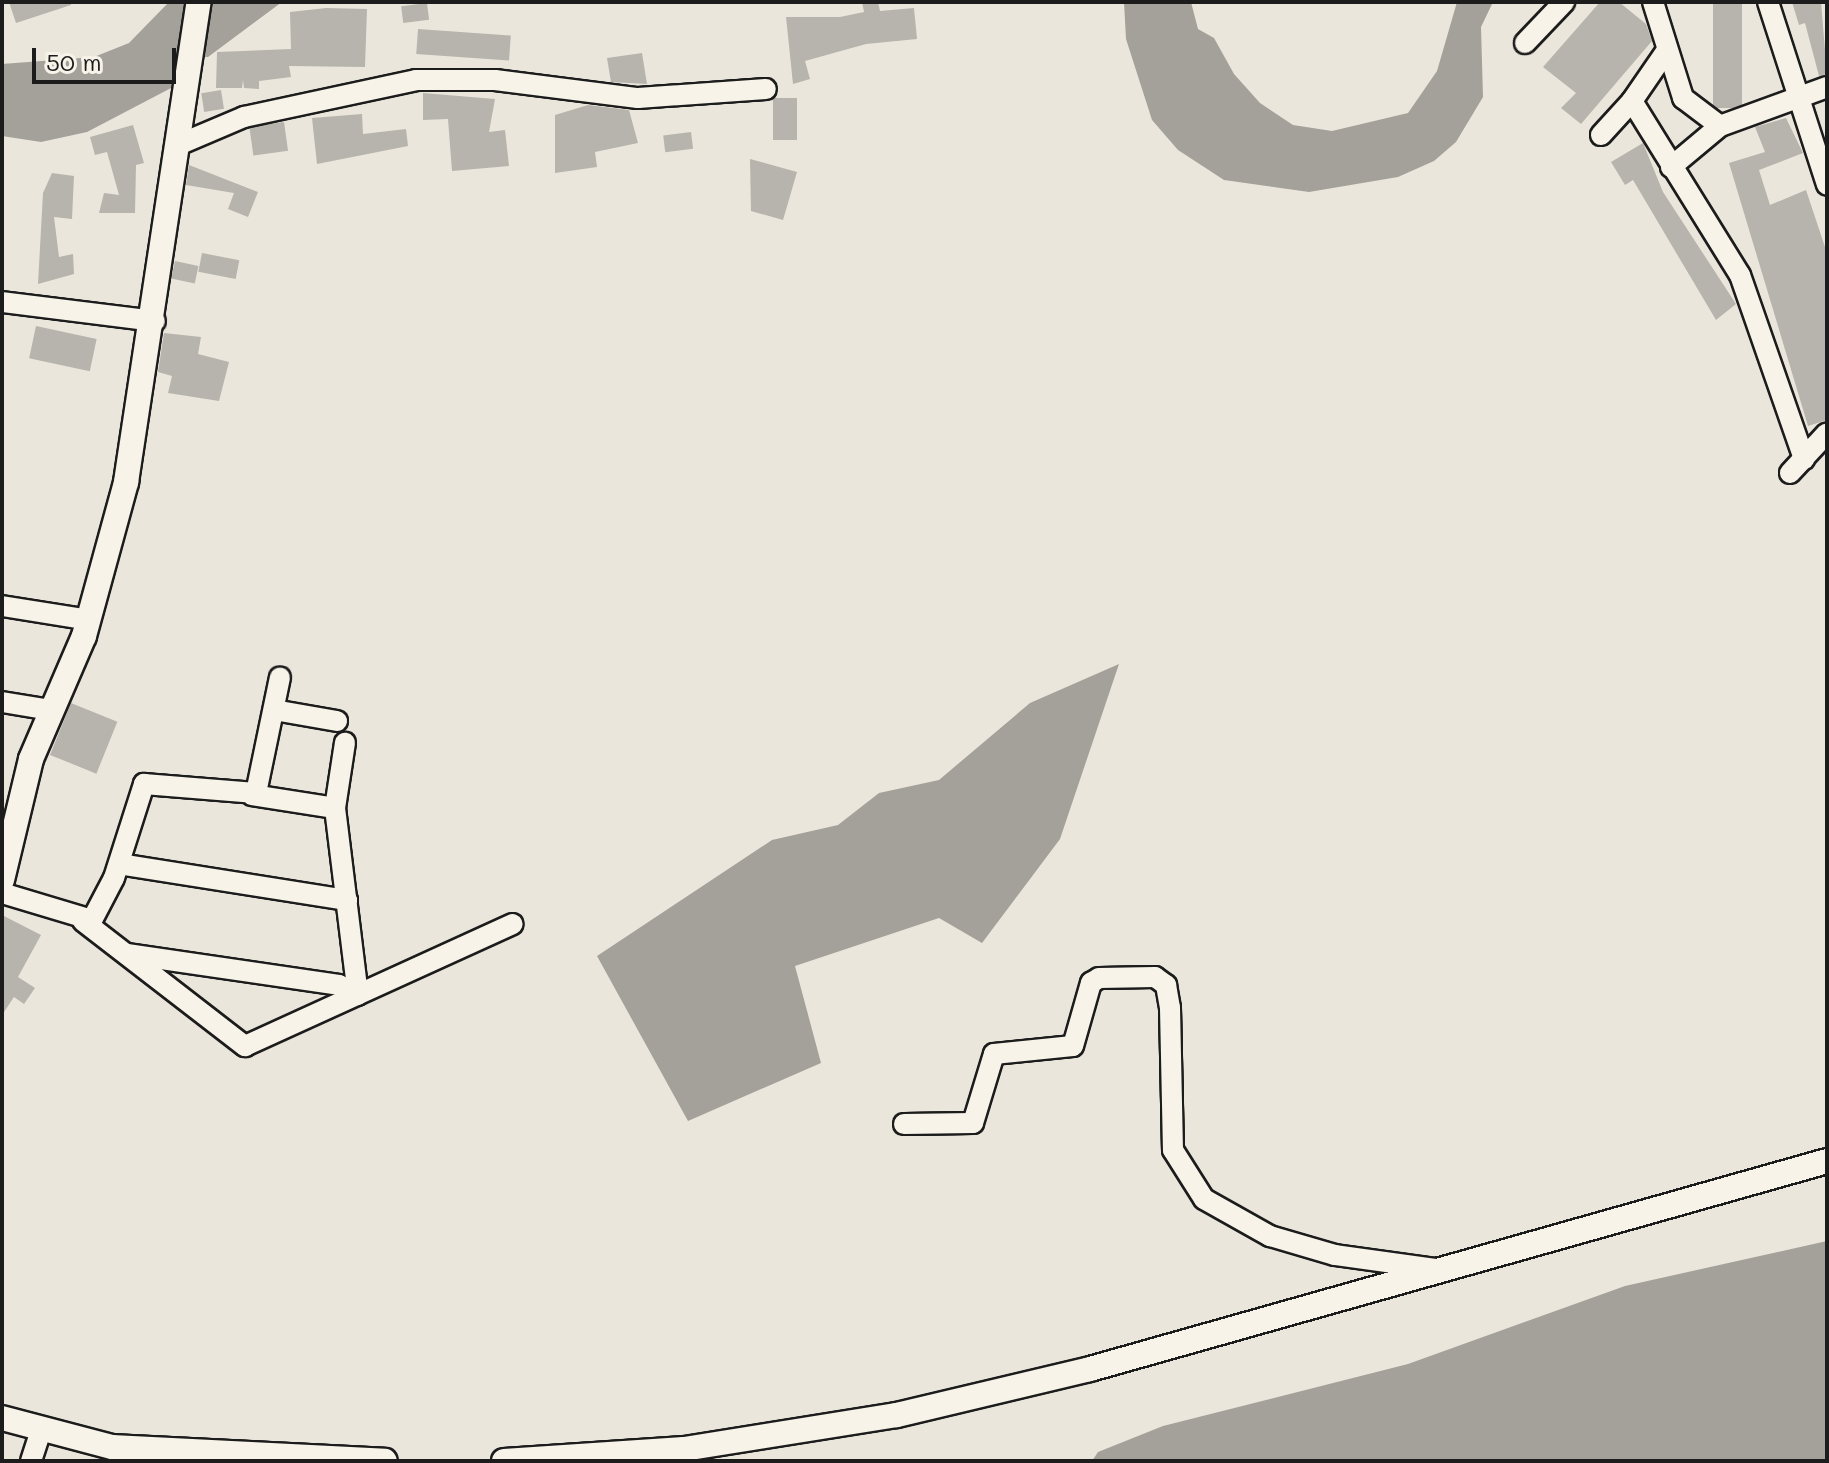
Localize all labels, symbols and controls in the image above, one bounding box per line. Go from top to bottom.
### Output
scale bar [36,32,180,82]
text: 50 m [46,46,102,77]

